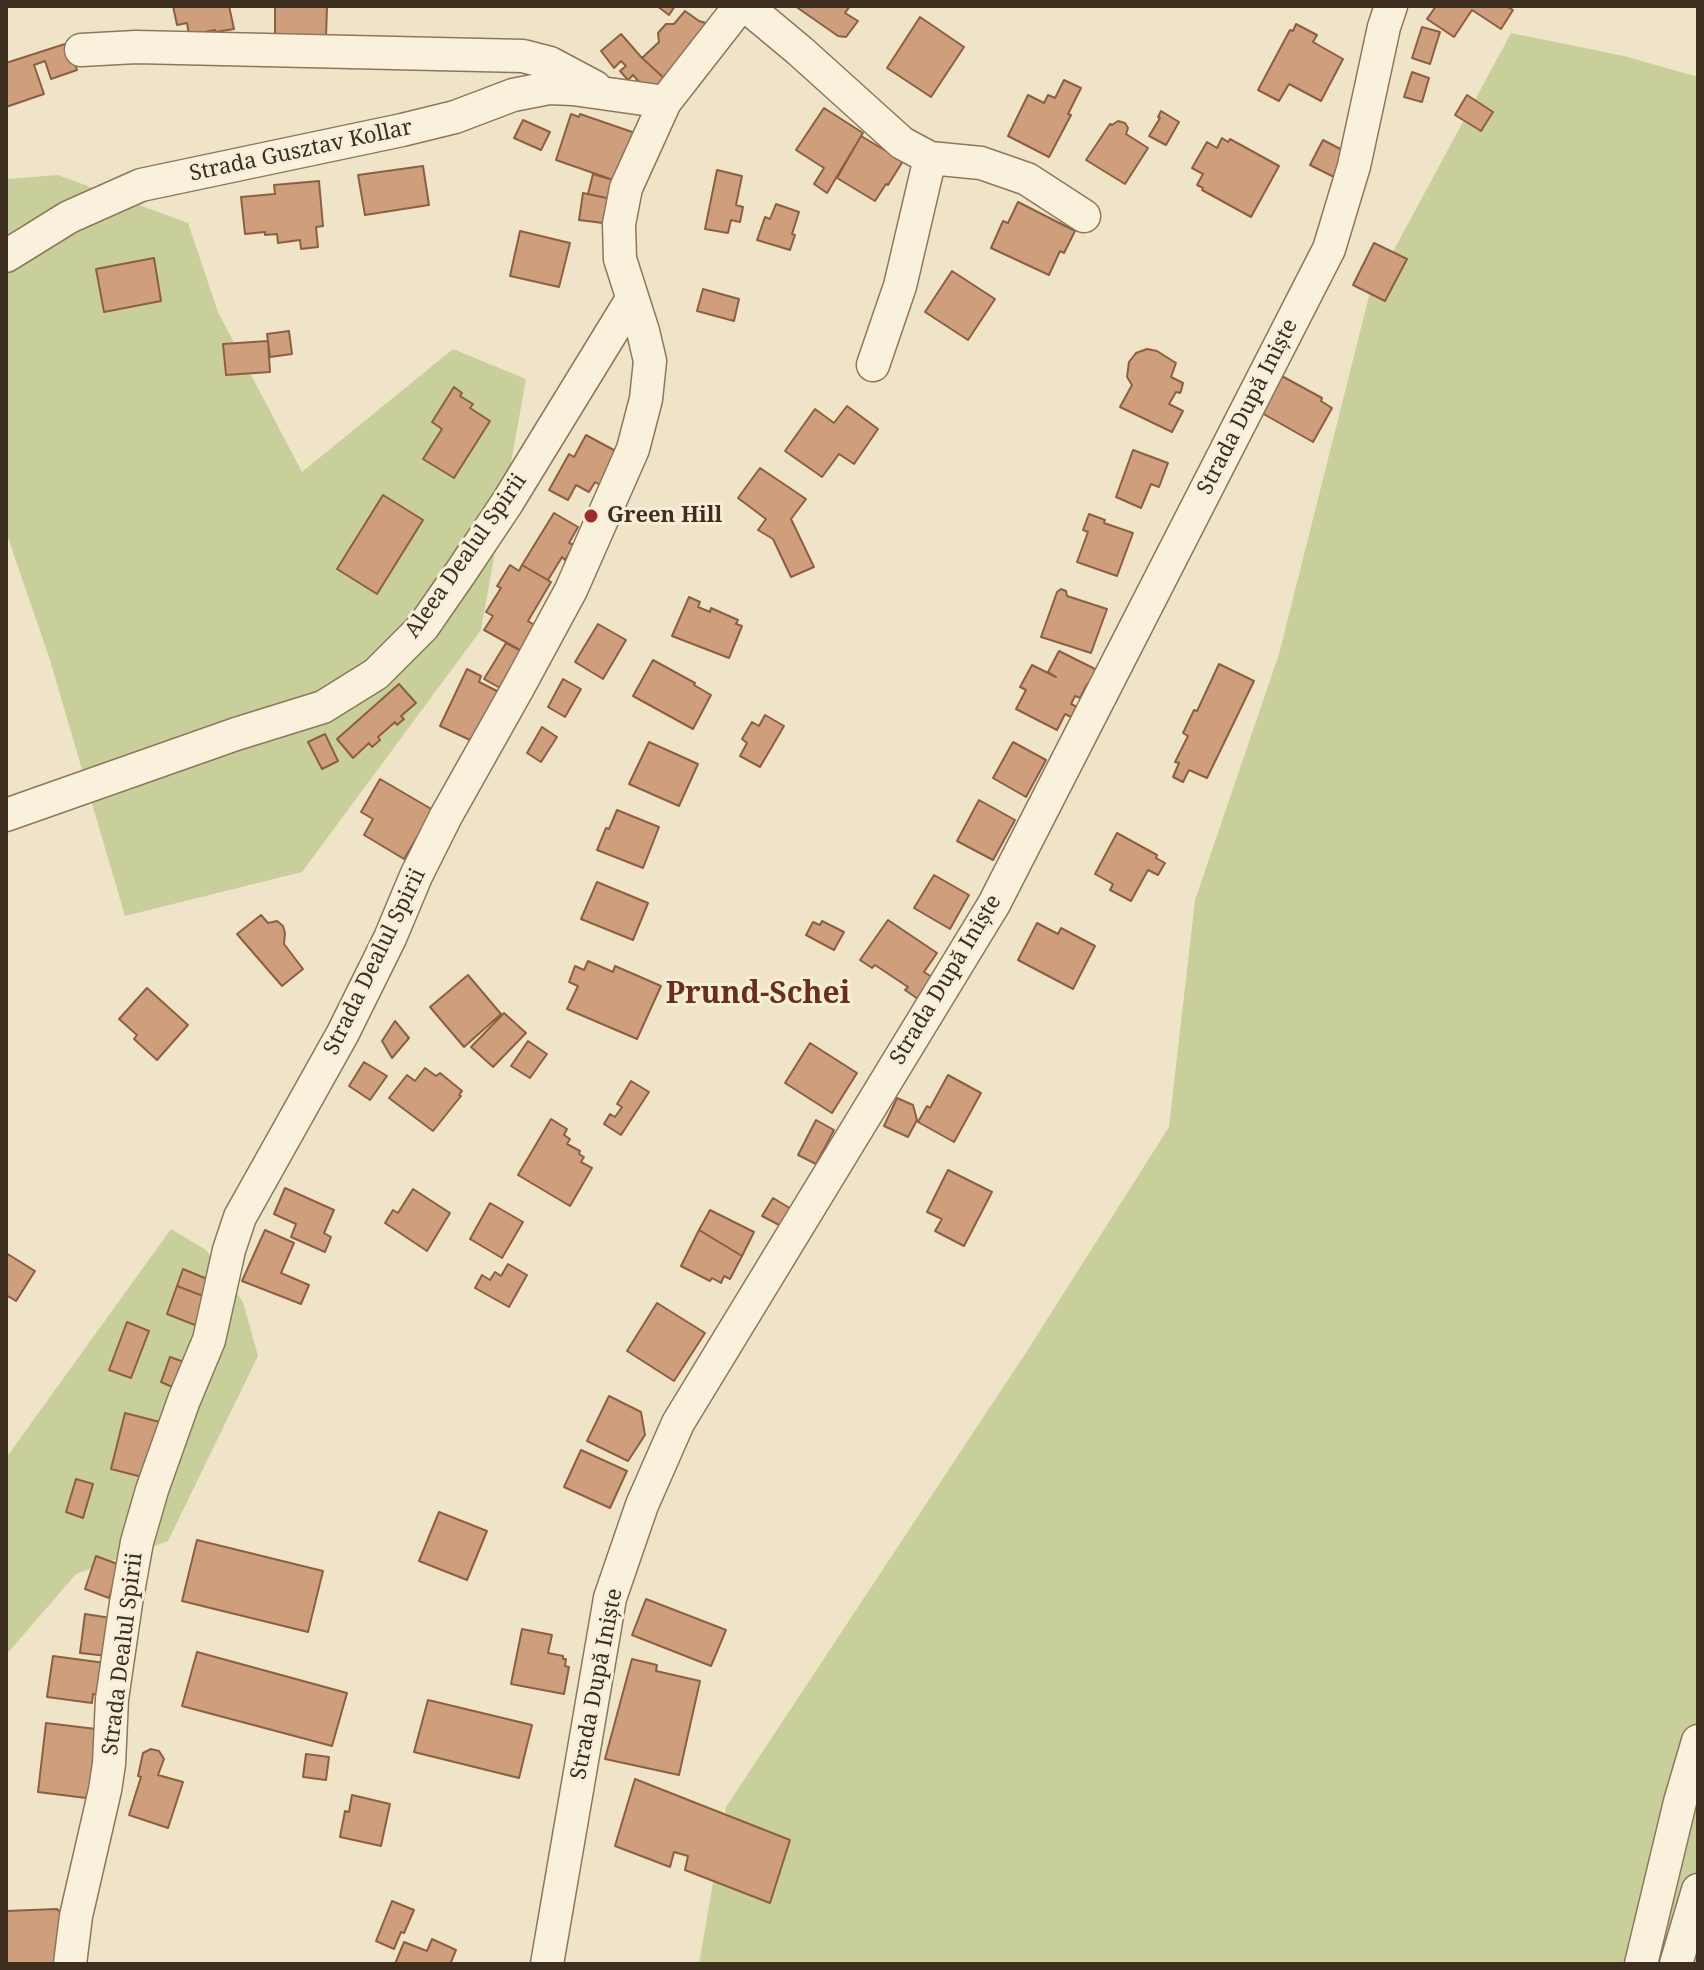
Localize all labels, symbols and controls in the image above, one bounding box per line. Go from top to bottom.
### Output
street label: Strada Gusztav Kollar [187,114,415,188]
street label: Strada După Iniște [1192,315,1304,499]
street label: Aleea Dealul Spirii [399,469,533,643]
place label: Green Hill [607,503,722,529]
marker: Green Hill [582,507,600,525]
street label: Strada Dealul Spirii [318,865,432,1059]
street label: Strada După Iniște [885,890,1007,1070]
district label: Prund-Schei [666,976,850,1012]
street label: Strada Dealul Spirii [97,1551,149,1757]
street label: Strada După Iniște [566,1586,628,1782]

